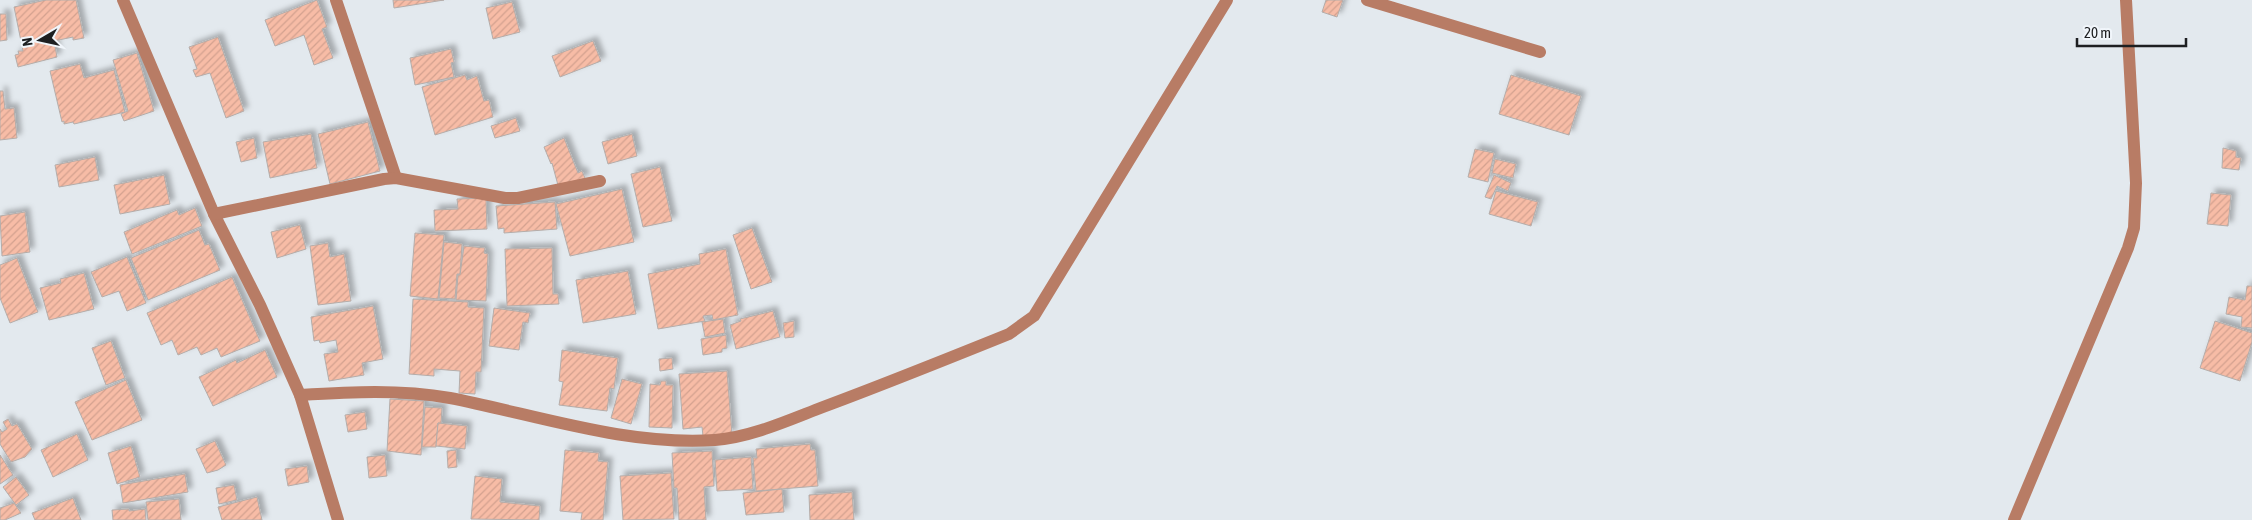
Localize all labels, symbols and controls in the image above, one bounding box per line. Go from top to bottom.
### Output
north arrow [15,15,65,65]
scale bar [2077,15,2186,47]
text: 20 m [2084,24,2111,41]
text: N [19,37,36,47]

